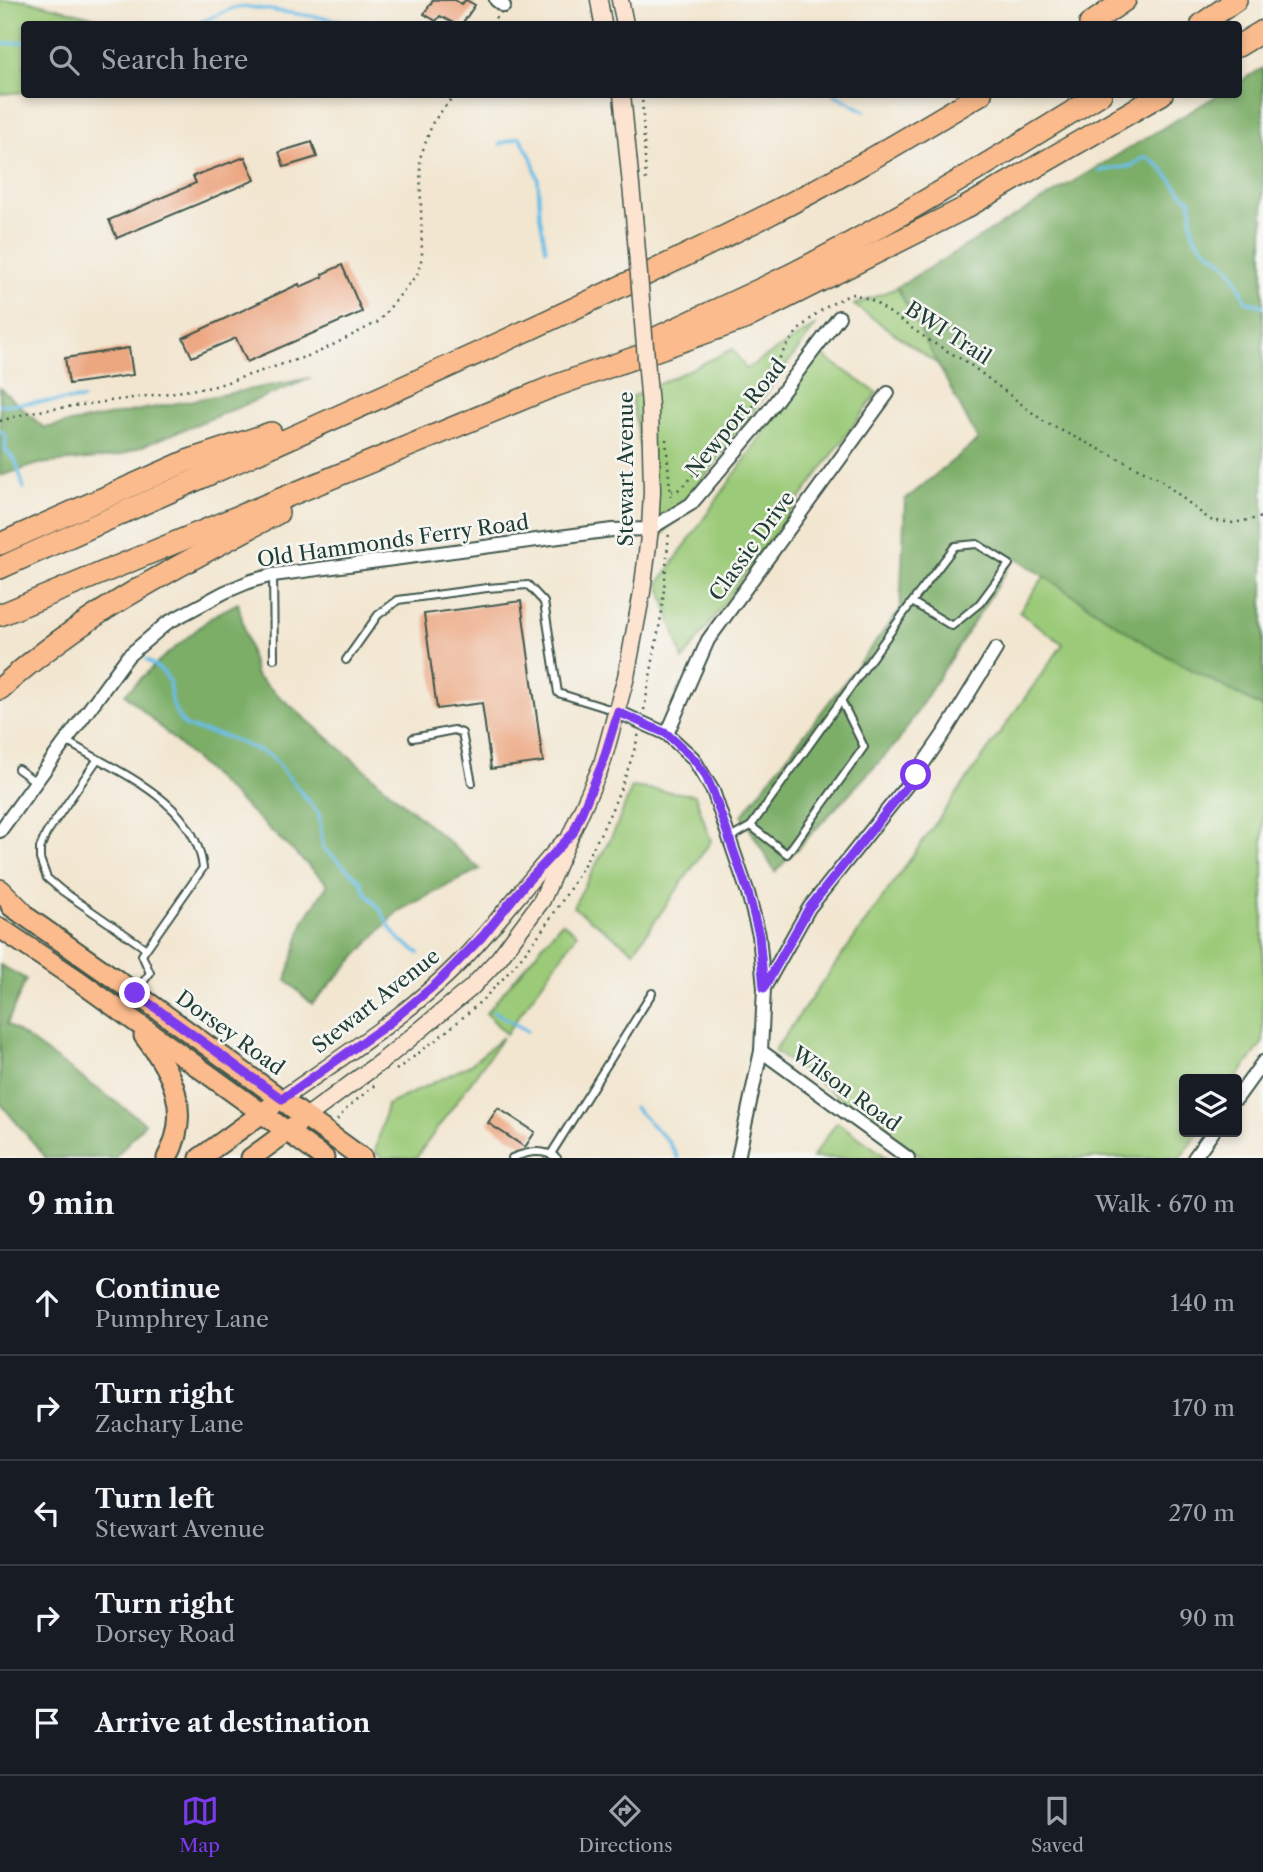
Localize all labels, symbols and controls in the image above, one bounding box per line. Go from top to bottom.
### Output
search box [21,21,1242,98]
icon: search [45,41,83,79]
text: Search here [101,44,248,76]
street label: BWI Trail [901,296,996,370]
street label: Newport Road [680,353,791,482]
street label: Stewart Avenue [613,392,638,546]
street label: Classic Drive [703,486,800,605]
street label: Old Hammonds Ferry Road [255,509,531,572]
route start [900,759,931,790]
street label: Stewart Avenue [307,943,444,1058]
route end [119,977,150,1008]
street label: Dorsey Road [171,985,289,1080]
street label: Wilson Road [786,1040,906,1137]
map controls [1179,1074,1242,1137]
button: layers [1179,1074,1242,1137]
text: 9 min [28,1185,115,1222]
text: Walk · 670 m [1095,1190,1235,1218]
text: Continue [95,1273,220,1305]
icon: ahead [28,1284,66,1322]
text: 140 m [1170,1289,1235,1317]
text: Pumphrey Lane [95,1305,269,1333]
text: Turn right [95,1378,234,1410]
icon: right [28,1389,66,1427]
text: 170 m [1172,1394,1235,1422]
text: Zachary Lane [95,1410,244,1438]
text: Turn left [95,1483,214,1515]
icon: left [28,1494,66,1532]
text: 270 m [1168,1499,1235,1527]
text: Stewart Avenue [95,1515,265,1543]
text: Turn right [95,1588,234,1620]
icon: right [28,1599,66,1637]
text: 90 m [1179,1604,1235,1632]
text: Dorsey Road [95,1620,235,1648]
icon: arrive [28,1704,66,1742]
text: Arrive at destination [95,1707,370,1739]
tab: Map [179,1792,220,1857]
tab: Directions [579,1792,672,1857]
tab: Saved [1031,1792,1084,1857]

